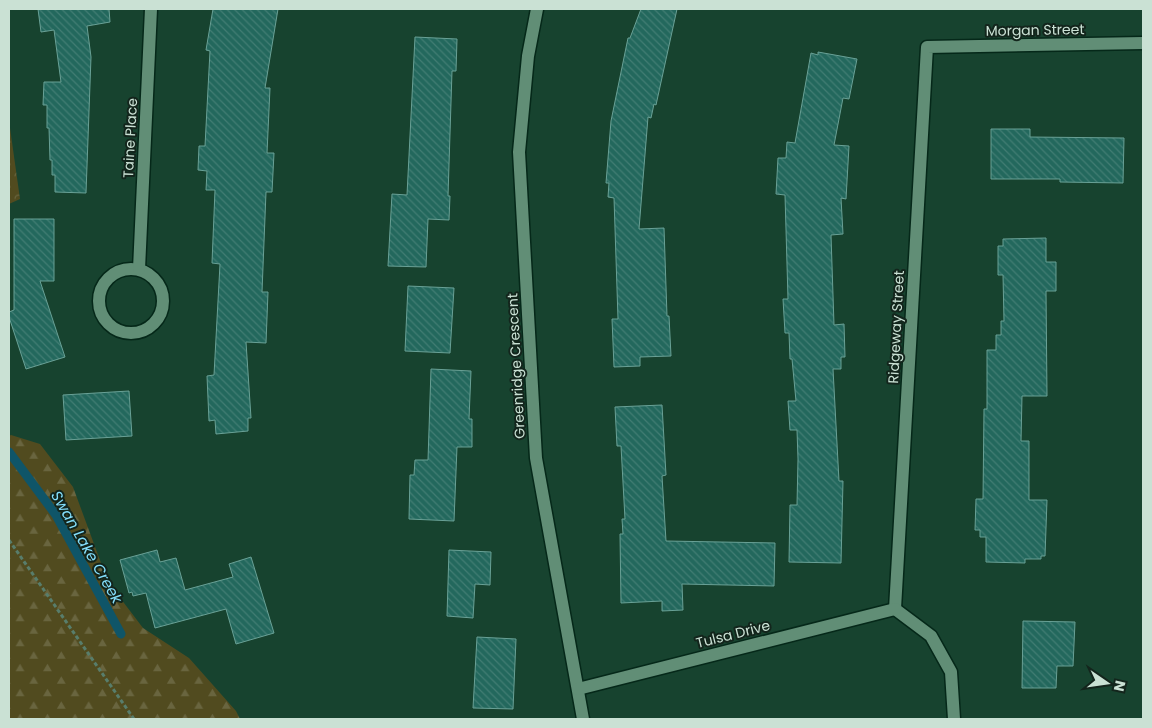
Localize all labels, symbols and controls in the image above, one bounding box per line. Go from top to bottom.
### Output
street label: Morgan Street [985,19,1085,41]
street label: Taine Place [118,97,142,178]
street label: Ridgeway Street [883,270,909,384]
street label: Greenridge Crescent [502,293,530,439]
water label: Swan Lake Creek [46,487,128,608]
street label: Tulsa Drive [694,615,772,653]
north arrow [1082,658,1132,708]
text: N [1109,679,1131,693]

